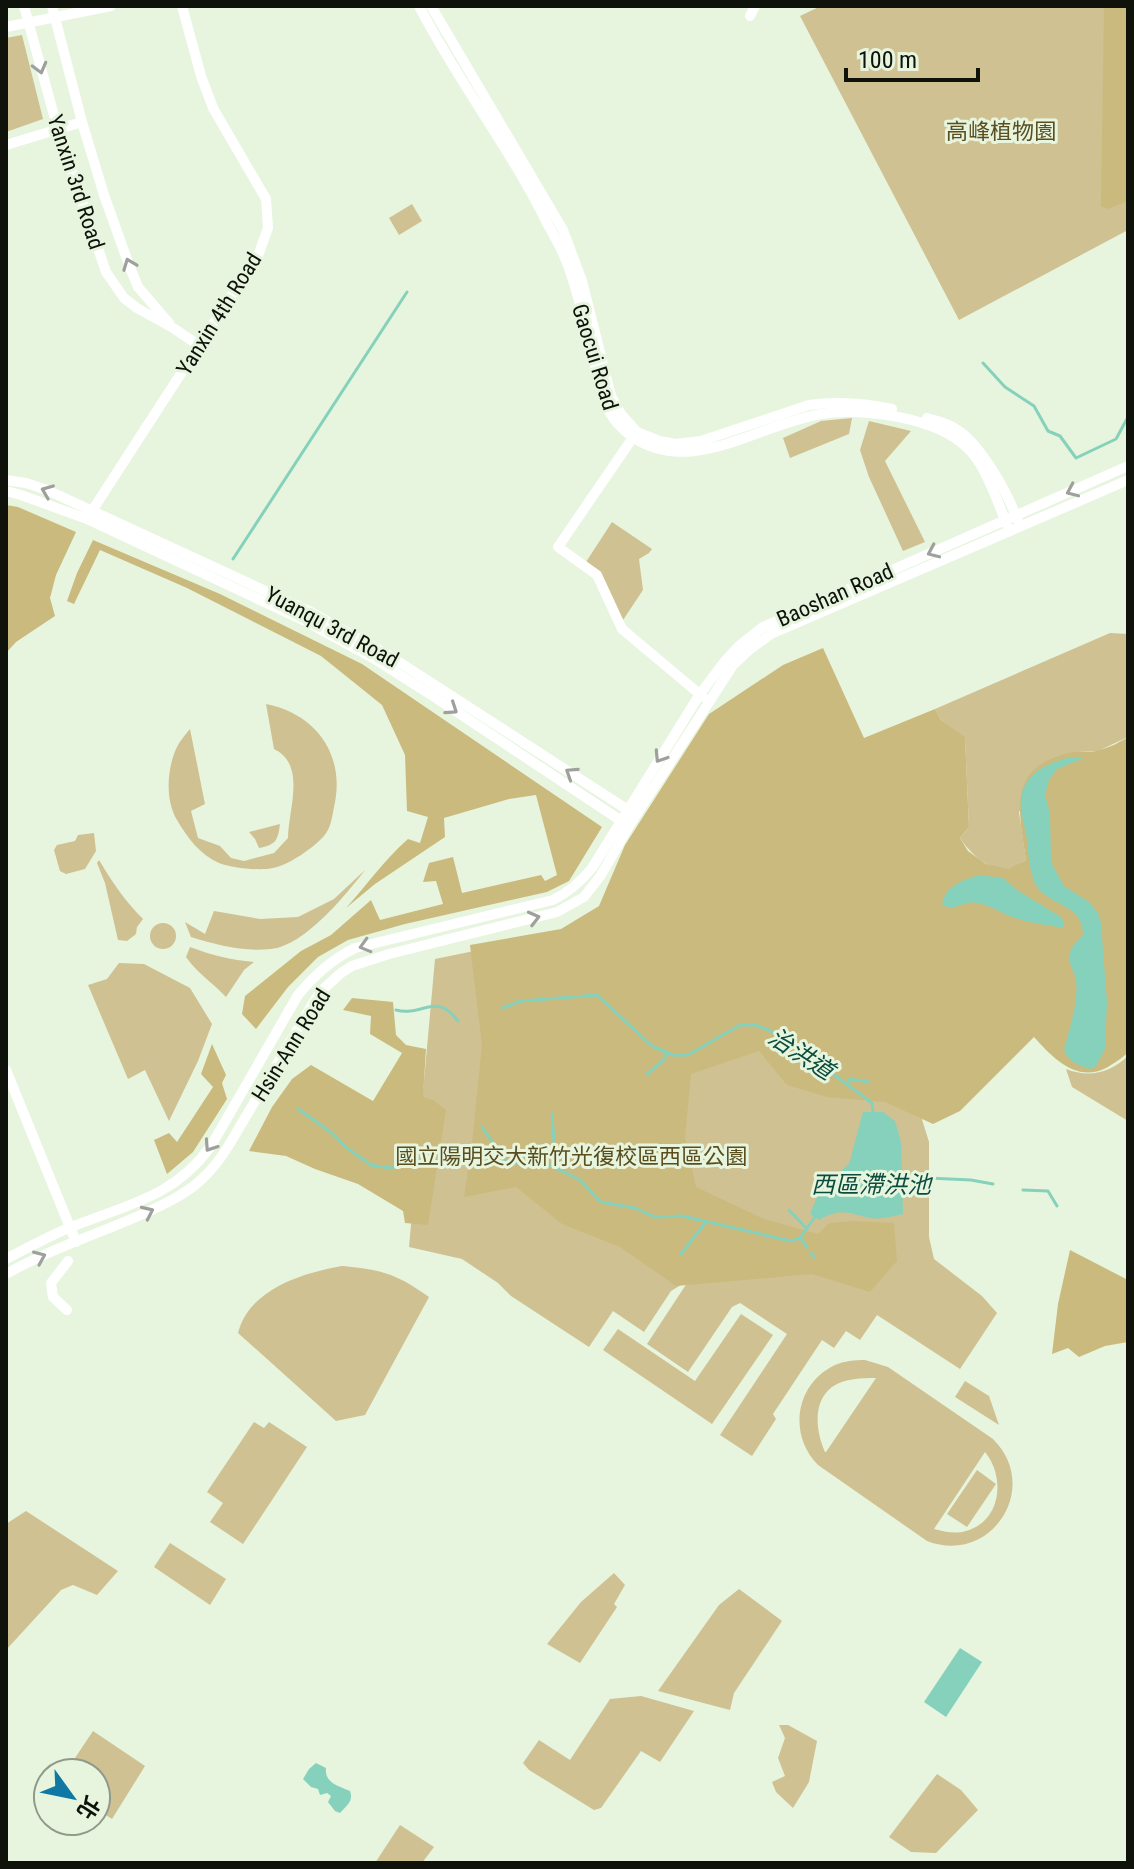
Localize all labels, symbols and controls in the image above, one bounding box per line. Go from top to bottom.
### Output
scale bar [846,32,978,82]
text: 100 m [858,46,917,74]
one-way arrow [31,61,48,75]
street label: Yanxin 3rd Road [42,112,110,252]
park label: 高峰植物園 [946,119,1056,144]
street label: Yanxin 4th Road [171,248,267,380]
one-way arrow [122,258,139,272]
street label: Gaocui Road [567,301,623,413]
one-way arrow [1066,481,1080,497]
one-way arrow [41,484,55,501]
one-way arrow [927,542,942,558]
street label: Baoshan Road [773,558,897,632]
street label: Yuanqu 3rd Road [261,581,403,673]
one-way arrow [444,699,458,714]
one-way arrow [654,749,669,763]
one-way arrow [565,767,580,782]
one-way arrow [527,910,541,927]
one-way arrow [358,937,372,953]
street label: Hsin-Ann Road [246,984,336,1106]
water label: 治洪道 [763,1023,841,1087]
one-way arrow [205,1138,220,1152]
park label: 國立陽明交大新竹光復校區西區公園 [395,1144,747,1169]
water label: 西區滯洪池 [811,1171,934,1199]
one-way arrow [139,1205,154,1221]
one-way arrow [32,1250,46,1266]
north arrow [32,1757,112,1837]
text: 北 [72,1792,105,1824]

